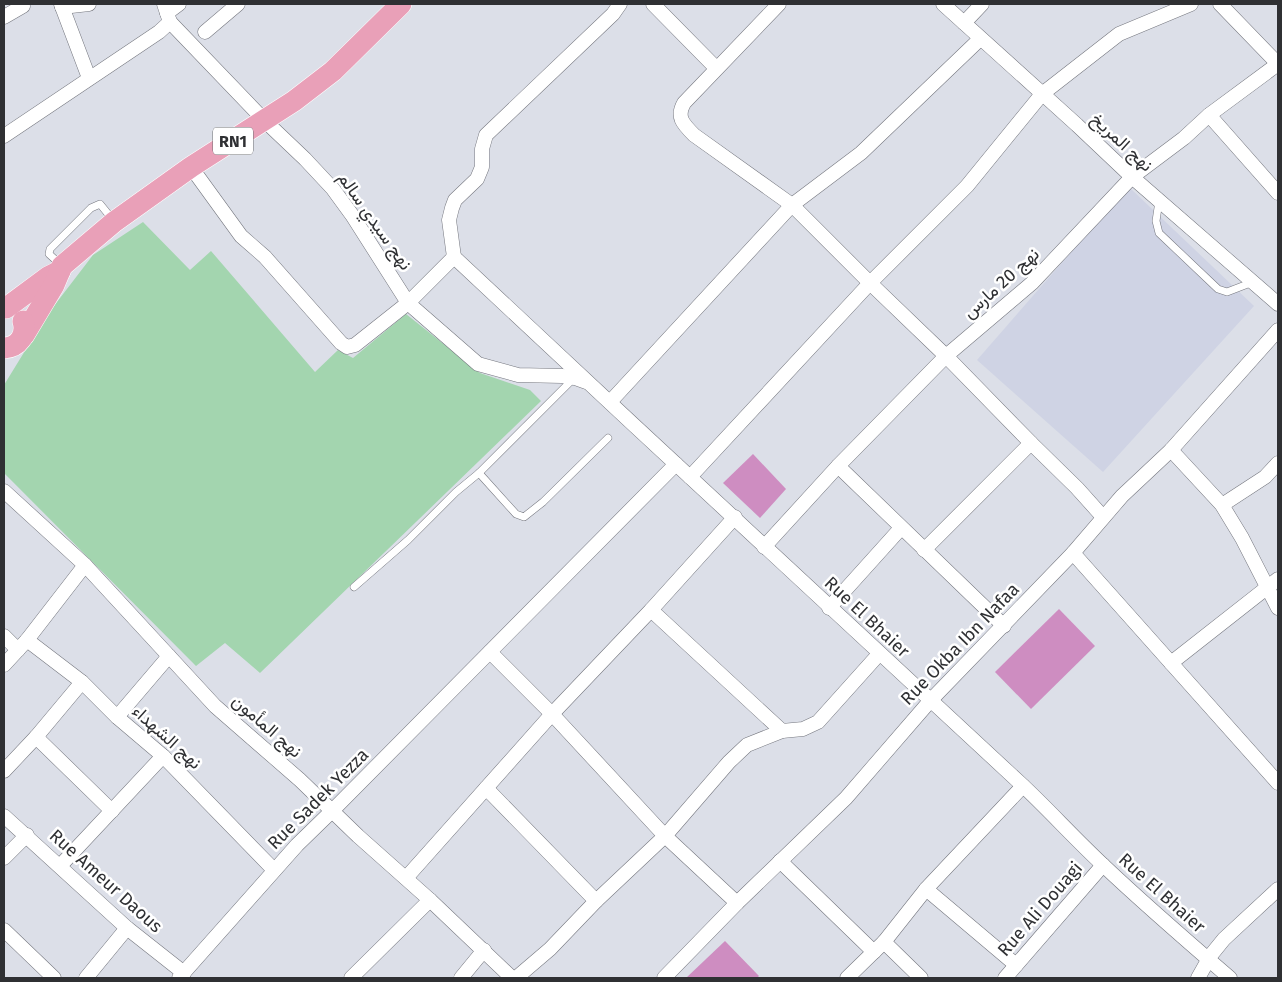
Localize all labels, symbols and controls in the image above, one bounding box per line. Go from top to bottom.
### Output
street label: نهج المريخ [1086,108,1158,177]
road number: RN1 [213,128,253,154]
street label: نهج سيدي سالم [330,168,417,277]
street label: نهج 20 مارس [958,243,1044,324]
street label: Rue El Bhaier [820,572,914,662]
street label: Rue Okba Ibn Nafaa [896,578,1024,710]
street label: نهج المأمون [227,690,306,763]
street label: نهج الشهداء [127,700,206,775]
street label: Rue Sadek Yezza [263,744,373,854]
street label: Rue Ameur Daous [45,825,167,937]
street label: Rue El Bhaier [1114,848,1210,938]
street label: Rue Ali Douagi [993,857,1087,961]

